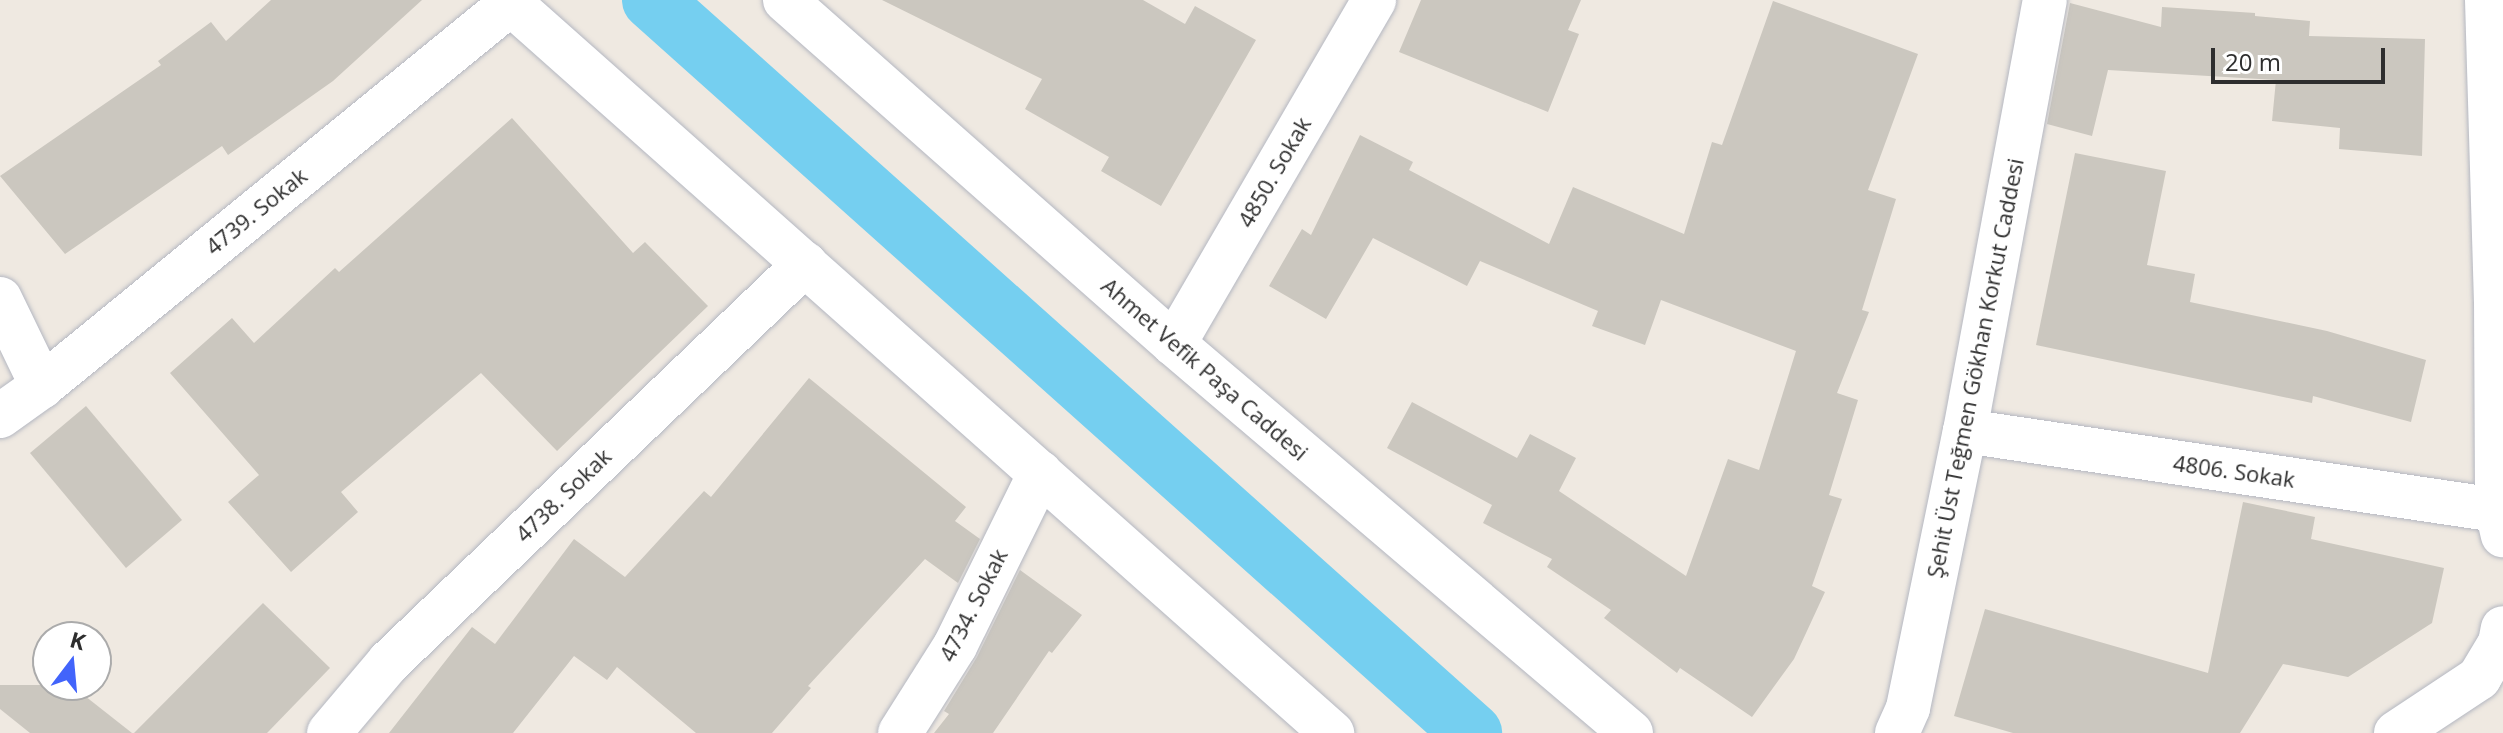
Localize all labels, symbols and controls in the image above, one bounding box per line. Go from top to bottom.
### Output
scale bar [2215,32,2389,82]
text: 20 m [2225,45,2281,78]
street label: 4850. Sokak [1232,112,1316,232]
street label: Şehit Üst Teğmen Gökhan Korkut Caddesi [1921,156,2029,580]
street label: 4739. Sokak [200,162,312,260]
street label: Ahmet Vefik Paşa Caddesi [1096,272,1314,466]
street label: 4738. Sokak [510,443,616,547]
street label: 4806. Sokak [2172,449,2296,493]
street label: 4734. Sokak [933,544,1013,666]
north arrow [32,621,112,701]
text: K [67,623,89,656]

